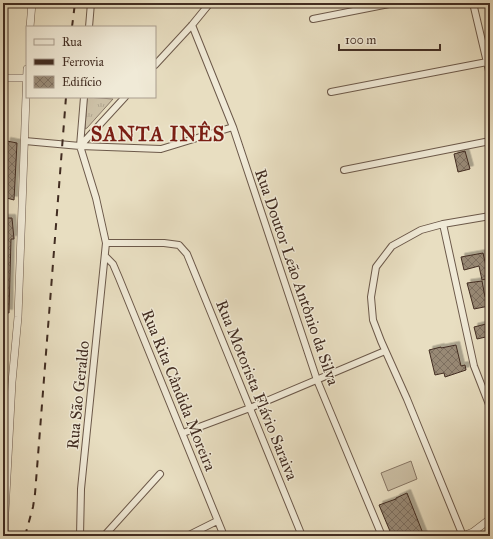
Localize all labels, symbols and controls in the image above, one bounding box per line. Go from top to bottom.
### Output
legend [26,26,156,98]
scale bar [339,26,440,52]
text: 100 m [345,33,376,47]
text: Rua [62,35,83,49]
text: Ferrovia [62,55,105,69]
text: Edifício [62,75,102,89]
district label: SANTA INÊS [91,120,225,146]
street label: Rua Doutor Leão Antônio da Silva [251,166,343,388]
street label: Rua Motorista Flávio Saraiva [212,297,302,483]
street label: Rua Rita Cândida Moreira [138,307,220,474]
street label: Rua São Geraldo [63,340,93,450]

